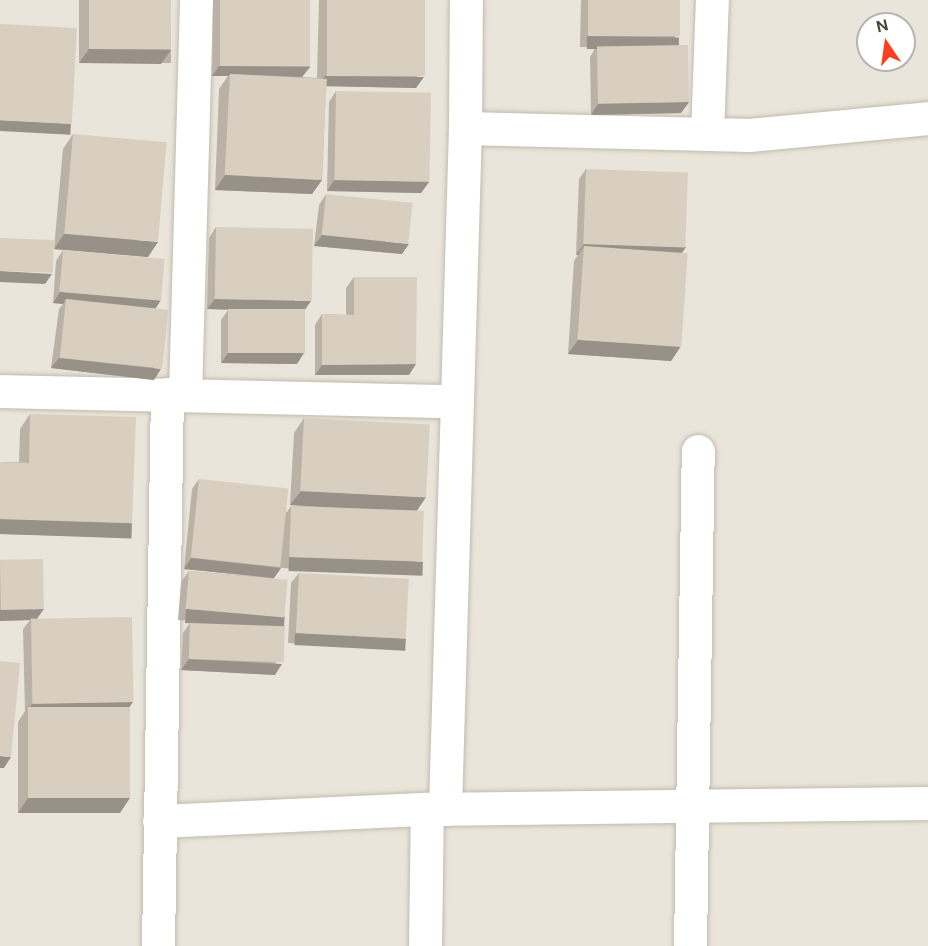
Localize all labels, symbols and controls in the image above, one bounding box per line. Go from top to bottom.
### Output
north arrow [856,12,916,72]
text: N [874,14,890,37]

